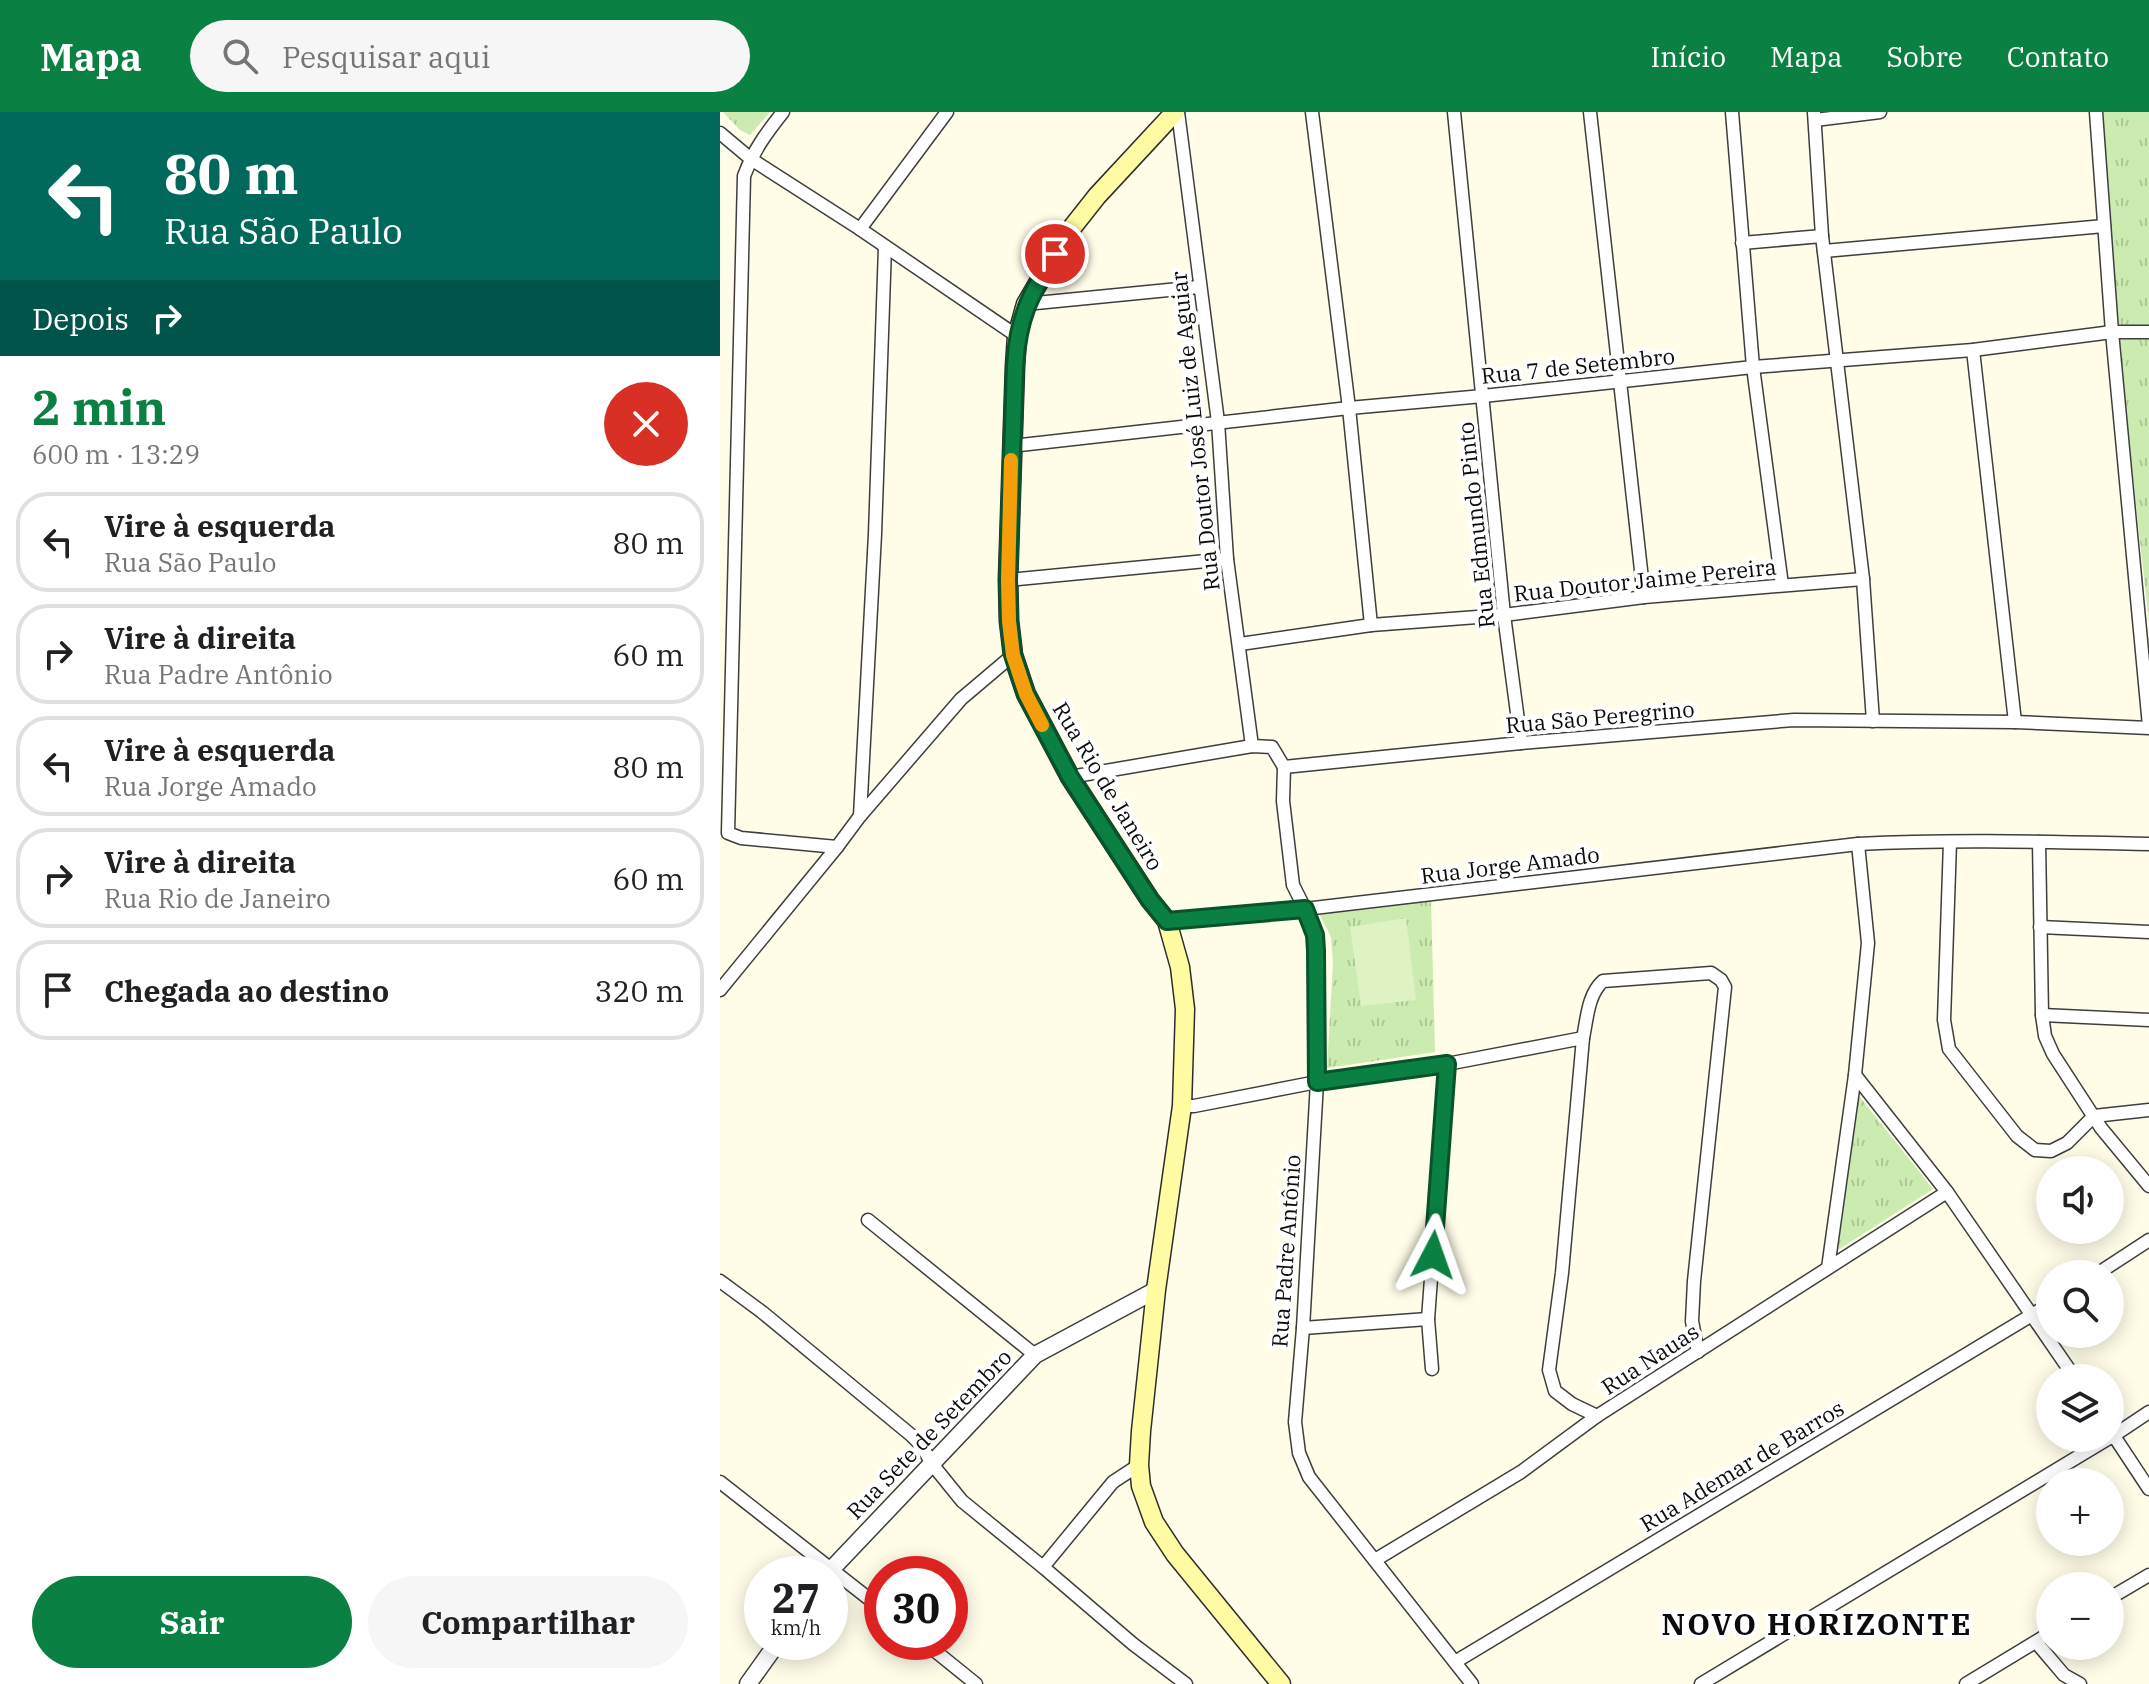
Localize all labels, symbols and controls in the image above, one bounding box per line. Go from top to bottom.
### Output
search box [190,20,750,92]
text: Mapa [40,32,142,81]
icon: search [218,34,262,78]
text: Pesquisar aqui [282,37,490,76]
text: Início [1651,38,1726,75]
text: Mapa [1770,38,1842,75]
text: Sobre [1886,38,1963,75]
text: Contato [2007,38,2109,75]
text: 80 m [164,137,299,209]
icon: left [32,144,136,248]
text: Rua São Paulo [164,207,403,254]
pin [1021,220,1089,288]
icon: arrive [1033,232,1077,276]
street label: Rua Doutor José Luiz de Aguiar [1163,270,1226,592]
icon: right [145,296,189,340]
text: Depois [32,299,129,338]
street label: Rua 7 de Setembro [1480,341,1676,390]
text: 2 min [32,376,166,438]
button: close [604,382,688,466]
street label: Rua Edmundo Pinto [1450,421,1501,630]
text: 600 m · 13:29 [32,437,200,471]
text: Vire à esquerda [104,506,335,545]
icon: left [36,520,80,564]
text: 80 m [612,523,684,562]
text: Rua São Paulo [104,545,276,579]
street label: Rua Doutor Jaime Pereira [1512,551,1778,608]
text: Vire à direita [104,618,296,657]
icon: right [36,632,80,676]
text: 60 m [612,635,684,674]
text: Rua Padre Antônio [104,657,333,691]
street label: Rua São Peregrino [1504,694,1696,739]
street label: Rua Rio de Janeiro [1047,696,1170,875]
text: Vire à esquerda [104,730,335,769]
icon: left [36,744,80,788]
text: 80 m [612,747,684,786]
text: Rua Jorge Amado [104,769,317,803]
street label: Rua Jorge Amado [1419,839,1601,890]
text: Vire à direita [104,842,296,881]
icon: right [36,856,80,900]
text: 60 m [612,859,684,898]
text: Rua Rio de Janeiro [104,881,331,915]
icon: arrive [36,968,80,1012]
text: Chegada ao destino [104,971,389,1010]
text: 320 m [594,971,684,1010]
street label: Rua Padre Antônio [1264,1153,1307,1349]
map controls [2036,1156,2124,1660]
button: sound [2036,1156,2124,1244]
position arrow [1391,1213,1475,1297]
button: search [2036,1260,2124,1348]
street label: Rua Nauas [1595,1316,1704,1401]
street label: Rua Sete de Setembro [840,1342,1017,1525]
button: layers [2036,1364,2124,1452]
street label: Rua Ademar de Barros [1634,1393,1849,1538]
button: + [2036,1468,2124,1556]
speed limit sign: 30 [864,1556,968,1660]
text: 27 [772,1572,820,1624]
button: − [2036,1572,2124,1660]
button: Sair [32,1576,352,1668]
button: Compartilhar [368,1576,688,1668]
district label: NOVO HORIZONTE [1662,1604,1972,1643]
text: km/h [771,1614,821,1641]

